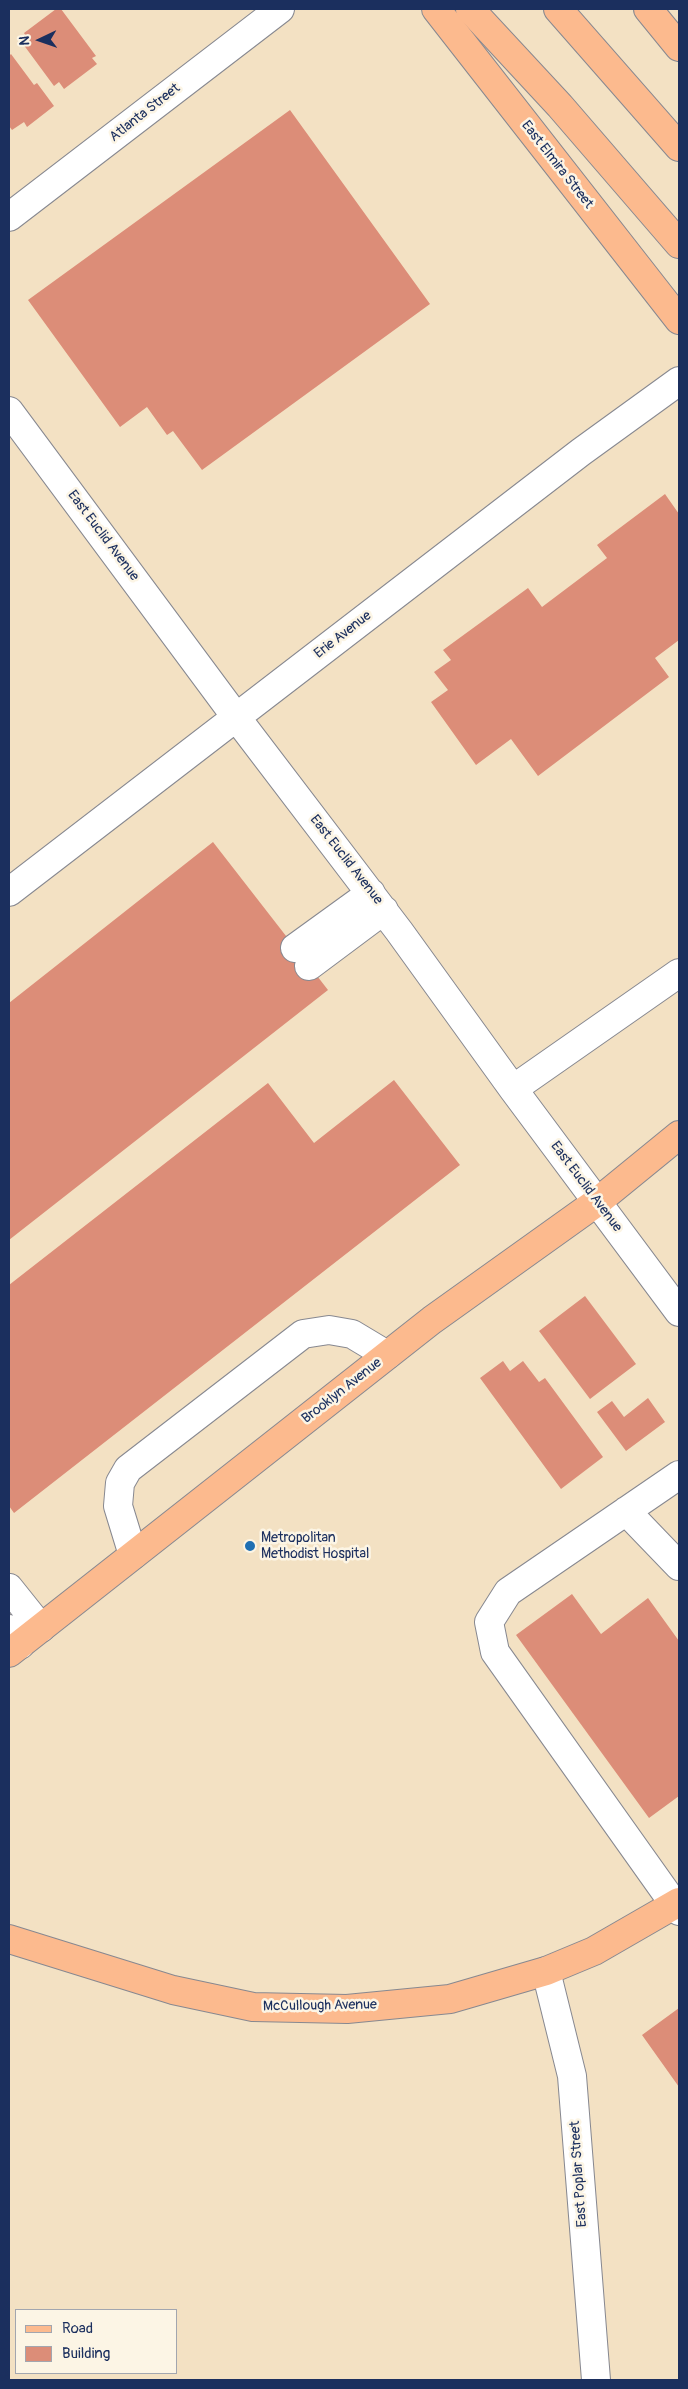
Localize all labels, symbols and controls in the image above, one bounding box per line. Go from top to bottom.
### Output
north arrow [15,15,65,65]
text: N [16,36,33,46]
street label: Atlanta Street [106,80,184,146]
street label: East Elmira Street [518,118,596,212]
street label: East Euclid Avenue [64,487,142,585]
street label: Erie Avenue [311,608,375,662]
street label: East Euclid Avenue [306,812,386,908]
street label: East Euclid Avenue [547,1138,625,1236]
street label: Brooklyn Avenue [299,1355,385,1427]
place label: Metropolitan Methodist Hospital [261,1530,369,1562]
marker: Metropolitan Methodist Hospital [243,1539,257,1553]
street label: McCullough Avenue [263,1997,377,2015]
street label: East Poplar Street [567,2120,591,2228]
legend [15,2309,178,2374]
text: Road [62,2319,93,2338]
text: Building [62,2344,110,2363]

